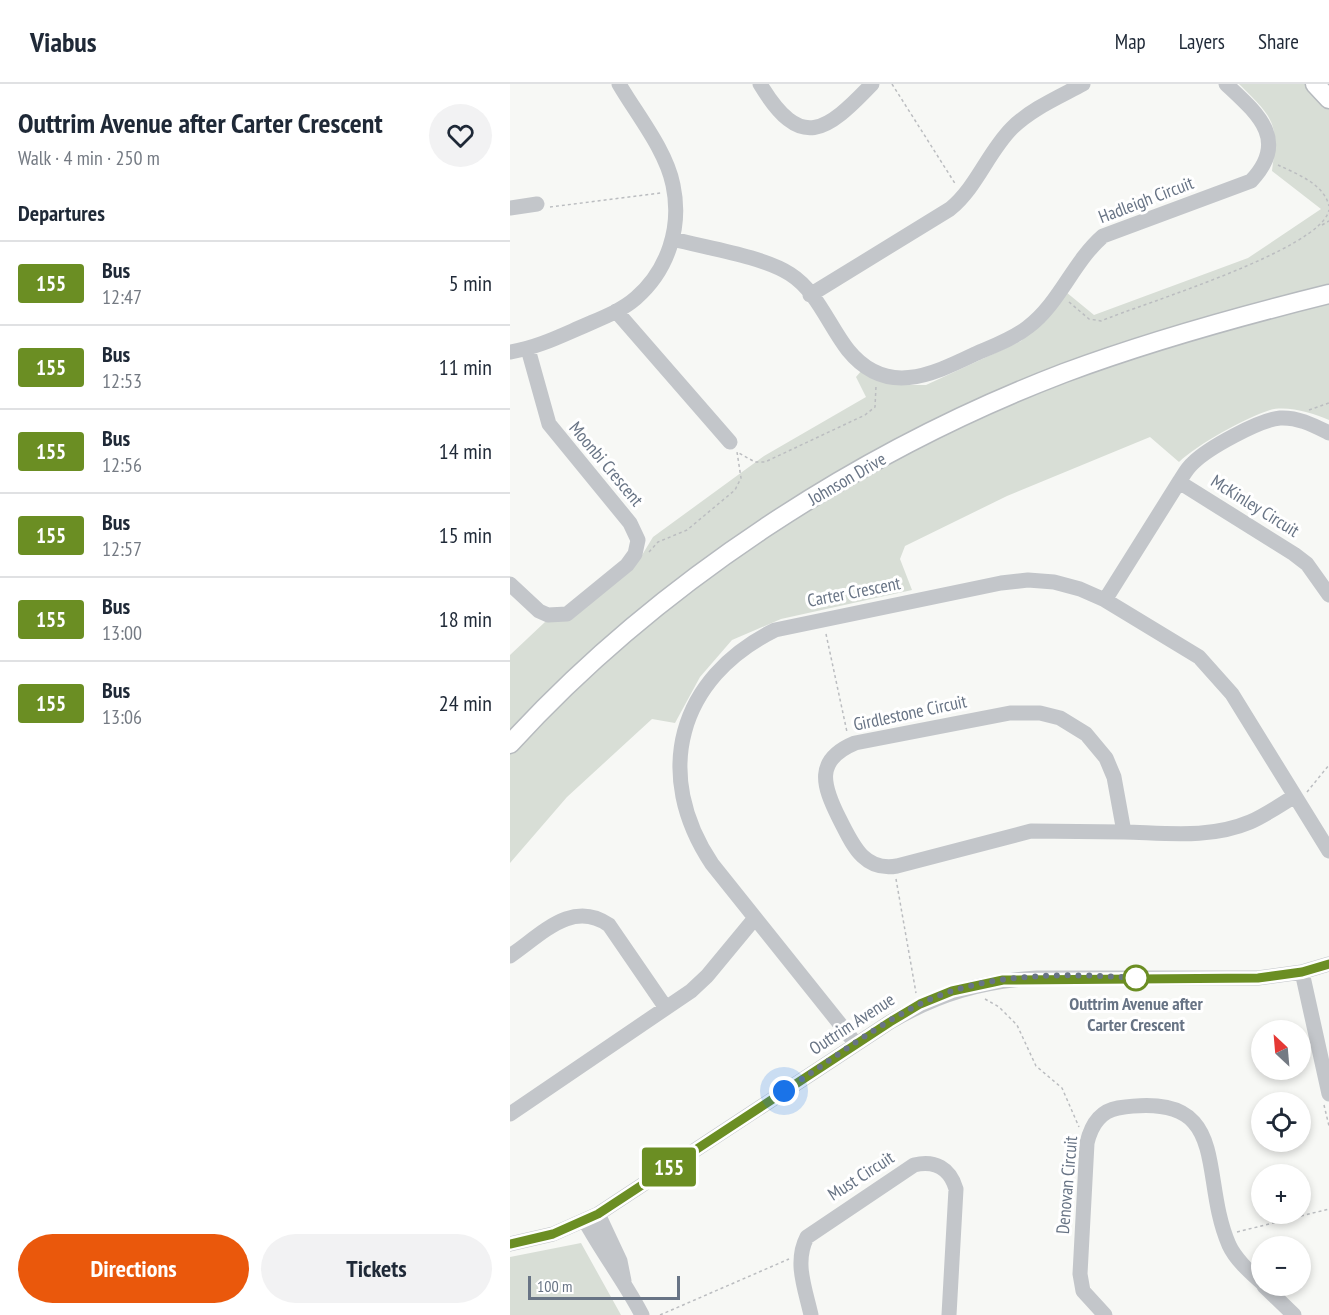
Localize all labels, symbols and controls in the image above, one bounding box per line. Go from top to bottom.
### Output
text: Viabus [30,23,97,60]
text: Map [1115,28,1146,55]
text: Layers [1179,28,1225,55]
text: Share [1258,28,1299,55]
text: Outtrim Avenue after Carter Crescent [18,104,383,141]
button: heart [429,104,492,167]
text: Walk · 4 min · 250 m [18,145,160,171]
street label: Hadleigh Circuit [1095,171,1197,228]
text: Departures [18,199,105,227]
text: Bus [102,256,130,284]
text: 5 min [449,269,492,297]
text: 155 [36,270,66,297]
text: 12:47 [102,284,142,310]
text: Bus [102,340,130,368]
text: 11 min [439,353,492,381]
text: 155 [36,354,66,381]
text: 12:53 [102,368,142,394]
street label: Moonbi Crescent [564,417,648,511]
text: Bus [102,424,130,452]
text: 14 min [439,437,492,465]
text: 155 [36,438,66,465]
street label: Johnson Drive [803,447,890,511]
text: 12:56 [102,452,142,478]
street label: McKinley Circuit [1207,469,1304,542]
text: Bus [102,508,130,536]
text: 15 min [439,521,492,549]
text: 155 [36,522,66,549]
text: 12:57 [102,536,142,562]
street label: Carter Crescent [805,571,902,612]
text: Bus [102,592,130,620]
text: 18 min [439,605,492,633]
text: 155 [36,606,66,633]
text: 13:00 [102,620,142,646]
text: Bus [102,676,130,704]
text: 24 min [439,689,492,717]
street label: Girdlestone Circuit [851,689,969,736]
text: 155 [36,690,66,717]
text: 13:06 [102,704,142,730]
marker: Outtrim Avenue after Carter Crescent [1123,965,1149,991]
street label: Outtrim Avenue [805,988,899,1060]
place label: Outtrim Avenue after Carter Crescent [1069,992,1203,1036]
north arrow [1251,1020,1311,1080]
map controls [1251,1020,1311,1296]
your location [769,1076,799,1106]
button: locate [1251,1092,1311,1152]
street label: Denovan Circuit [1051,1135,1082,1235]
street label: Must Circuit [823,1146,898,1205]
line badge: 155 [634,1148,704,1186]
text: 155 [654,1154,684,1181]
button: + [1251,1164,1311,1224]
button: Directions [18,1234,249,1303]
button: Tickets [261,1234,492,1303]
button: − [1251,1236,1311,1296]
scale bar [528,1273,680,1300]
text: 100 m [537,1276,572,1296]

